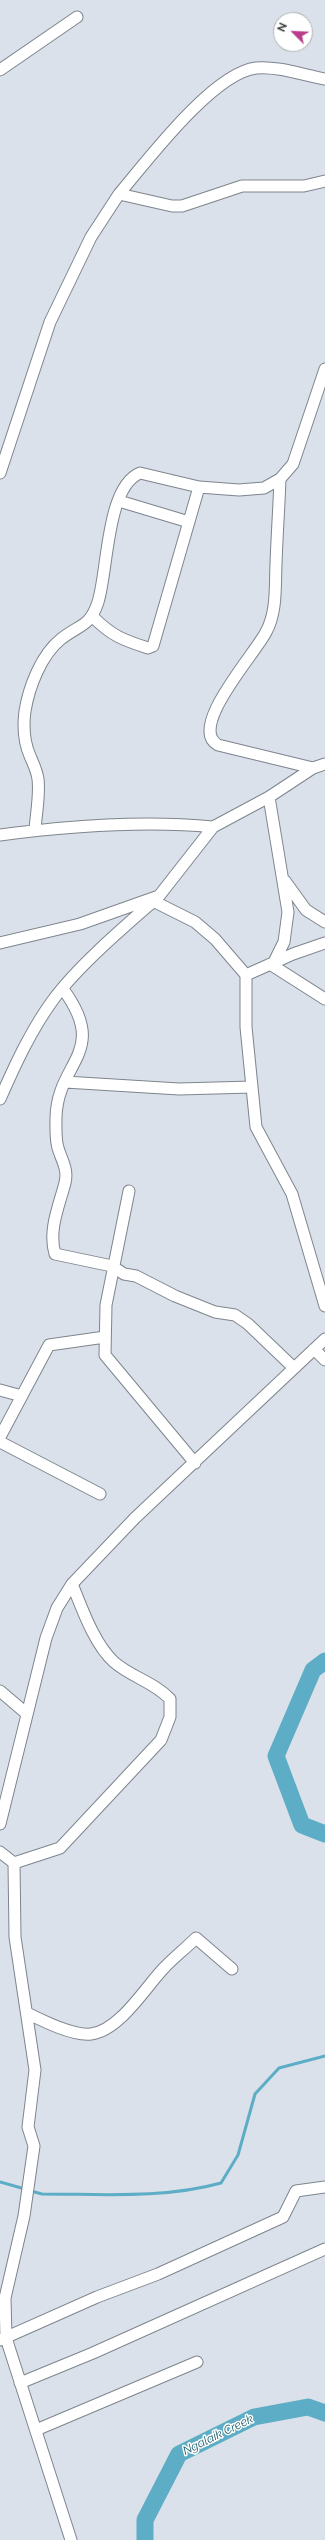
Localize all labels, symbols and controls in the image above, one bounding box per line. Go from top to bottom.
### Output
north arrow [273,12,313,52]
text: N [275,21,290,34]
water label: Ngalaik Creek [180,2412,256,2458]

